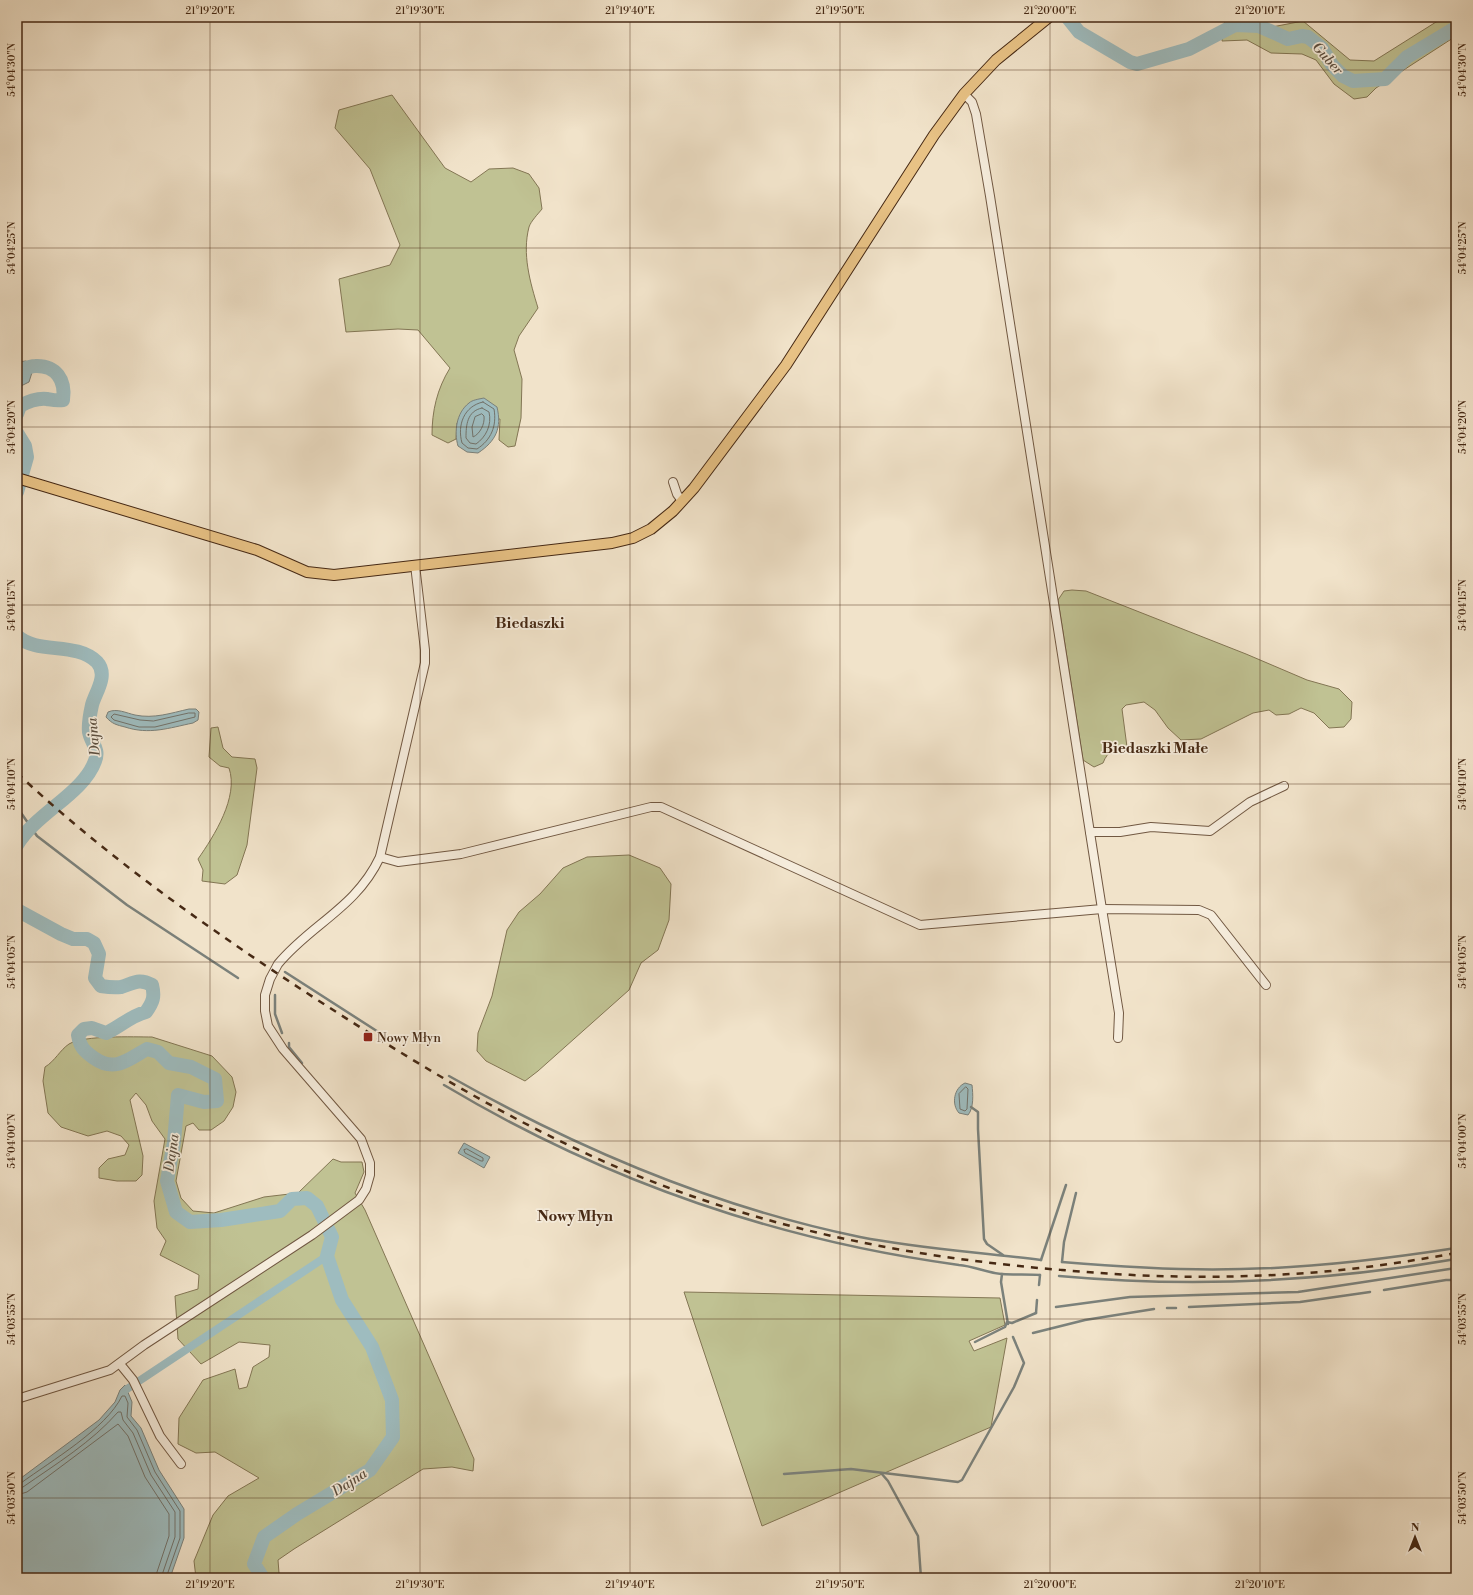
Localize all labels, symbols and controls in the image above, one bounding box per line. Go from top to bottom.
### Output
text: 21°19'20"E [185,5,235,17]
text: 21°19'30"E [395,5,445,17]
text: 21°19'40"E [605,5,655,17]
text: 21°19'50"E [815,5,865,17]
text: 21°20'00"E [1024,5,1076,17]
text: 21°20'10"E [1235,5,1285,17]
water label: Guber [1308,38,1347,80]
text: 54°04'30"N [6,43,18,97]
text: 54°04'30"N [1457,43,1469,97]
text: 54°04'25"N [6,221,18,274]
text: 54°04'25"N [1457,221,1469,274]
text: 54°04'20"N [6,400,18,454]
text: 54°04'20"N [1457,400,1469,454]
text: 54°04'15"N [6,579,18,631]
text: 54°04'15"N [1457,579,1469,631]
district label: Biedaszki [495,614,565,633]
water label: Dajna [83,717,105,758]
district label: Biedaszki Małe [1102,739,1208,758]
text: 54°04'10"N [6,757,18,810]
text: 54°04'10"N [1457,757,1469,810]
text: 54°04'05"N [6,935,18,989]
text: 54°04'05"N [1457,935,1469,989]
place label: Nowy Młyn [377,1030,441,1046]
marker: Nowy Młyn [362,1031,374,1043]
text: 54°04'00"N [6,1113,18,1168]
text: 54°04'00"N [1457,1113,1469,1168]
water label: Dajna [160,1133,184,1174]
district label: Nowy Młyn [537,1207,614,1226]
text: 54°03'55"N [6,1292,18,1345]
text: 54°03'55"N [1457,1292,1469,1345]
water label: Dajna [328,1465,371,1501]
text: 54°03'50"N [6,1471,18,1525]
text: 54°03'50"N [1457,1471,1469,1525]
north arrow [1395,1517,1435,1557]
text: N [1411,1521,1420,1535]
text: 21°19'20"E [185,1579,235,1591]
text: 21°19'30"E [395,1579,445,1591]
text: 21°19'40"E [605,1579,655,1591]
text: 21°19'50"E [815,1579,865,1591]
text: 21°20'00"E [1024,1579,1076,1591]
text: 21°20'10"E [1235,1579,1285,1591]

